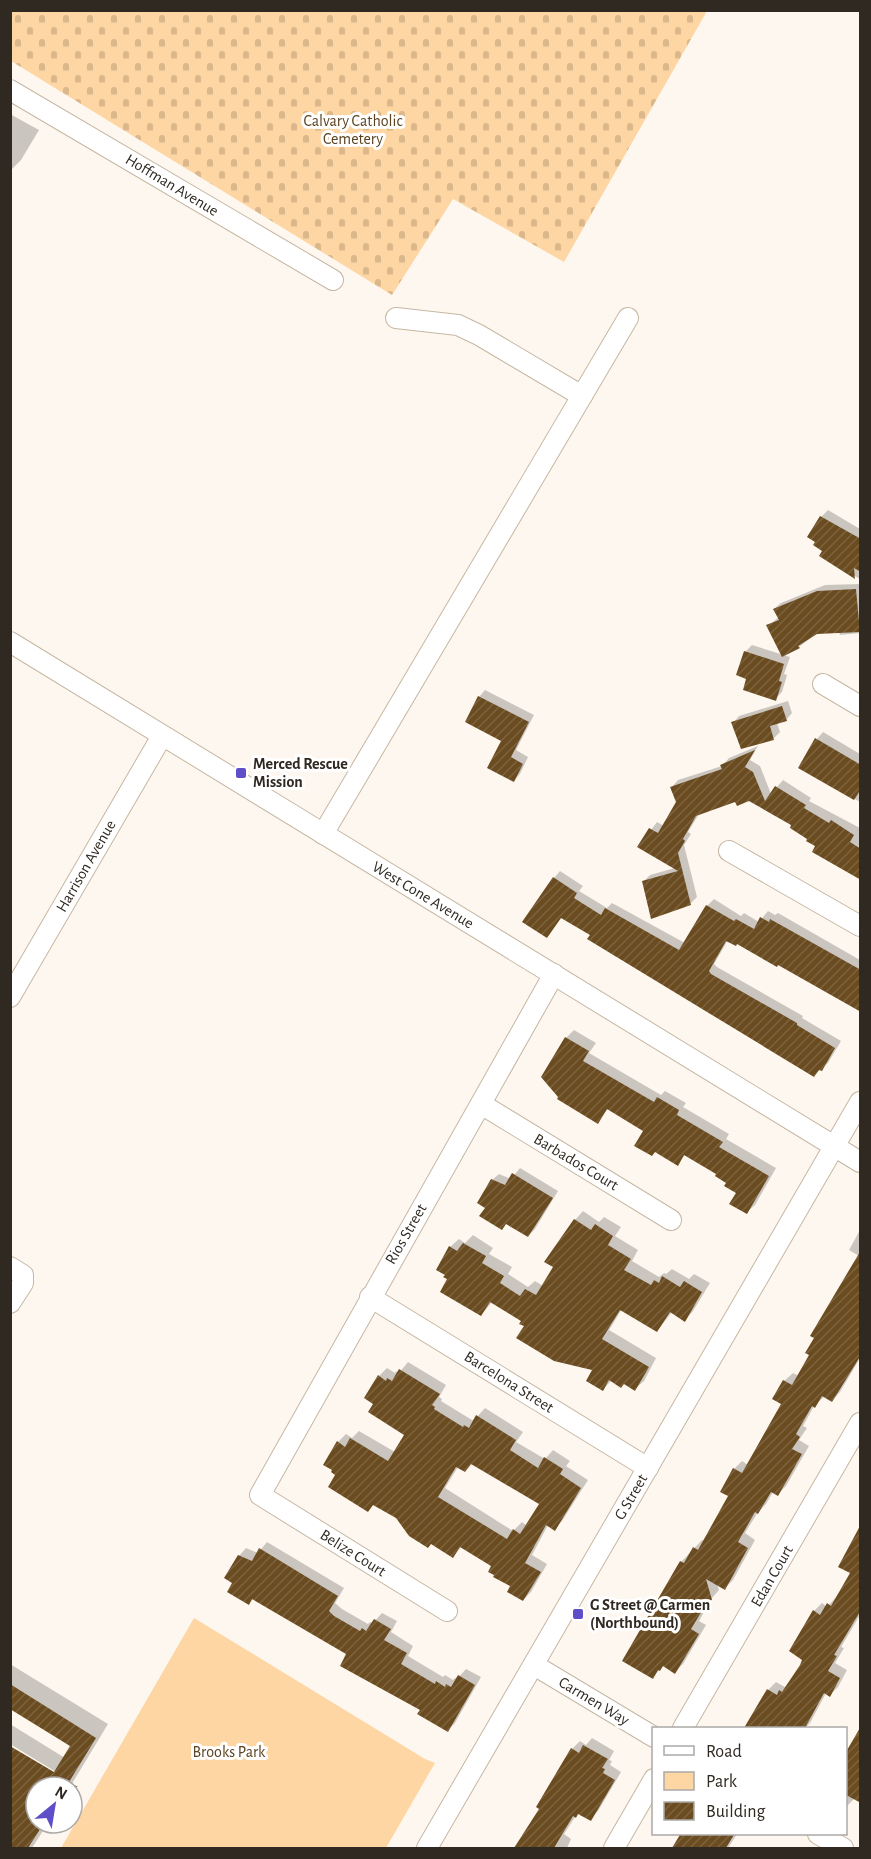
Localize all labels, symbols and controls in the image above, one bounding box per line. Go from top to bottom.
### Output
park label: Calvary Catholic Cemetery [303,113,403,148]
street label: Hoffman Avenue [123,151,221,219]
place label: Merced Rescue Mission [253,756,348,790]
marker: Merced Rescue Mission [234,766,248,780]
street label: Harrison Avenue [53,817,119,915]
street label: West Cone Avenue [369,858,477,932]
street label: Barbados Court [531,1131,621,1193]
street label: Rios Street [382,1201,430,1267]
street label: Barcelona Street [461,1348,557,1416]
street label: G Street [612,1471,650,1523]
street label: Belize Court [317,1527,389,1579]
street label: Edan Court [748,1543,796,1609]
place label: G Street @ Carmen (Northbound) [590,1597,710,1631]
marker: G Street @ Carmen (Northbound) [571,1607,585,1621]
street label: Carmen Way [555,1674,632,1729]
legend [652,1727,847,1835]
text: Road [706,1743,742,1761]
park label: Brooks Park [193,1744,266,1760]
text: Park [706,1773,738,1791]
north arrow [24,1775,84,1835]
text: N [52,1783,70,1803]
text: Building [706,1803,766,1821]

